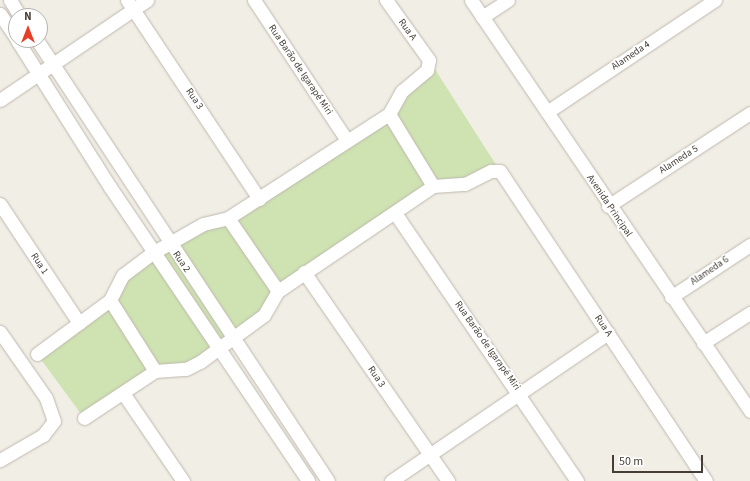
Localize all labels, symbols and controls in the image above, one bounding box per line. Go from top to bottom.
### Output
north arrow [8,8,48,48]
text: N [24,9,32,24]
street label: Rua A [395,17,419,43]
street label: Rua Barão de Igarapé Miri [265,23,335,117]
street label: Alameda 4 [609,39,653,73]
street label: Rua 3 [183,86,205,112]
street label: Alameda 5 [657,143,701,177]
street label: Avenida Principal [584,173,634,239]
street label: Rua 2 [170,249,192,275]
street label: Rua 1 [28,251,50,277]
street label: Alameda 6 [688,254,732,288]
street label: Rua Barão de Igarapé Miri [452,299,522,393]
street label: Rua A [591,313,615,339]
street label: Rua 3 [365,364,387,390]
scale bar [614,447,705,473]
text: 50 m [619,453,643,470]

